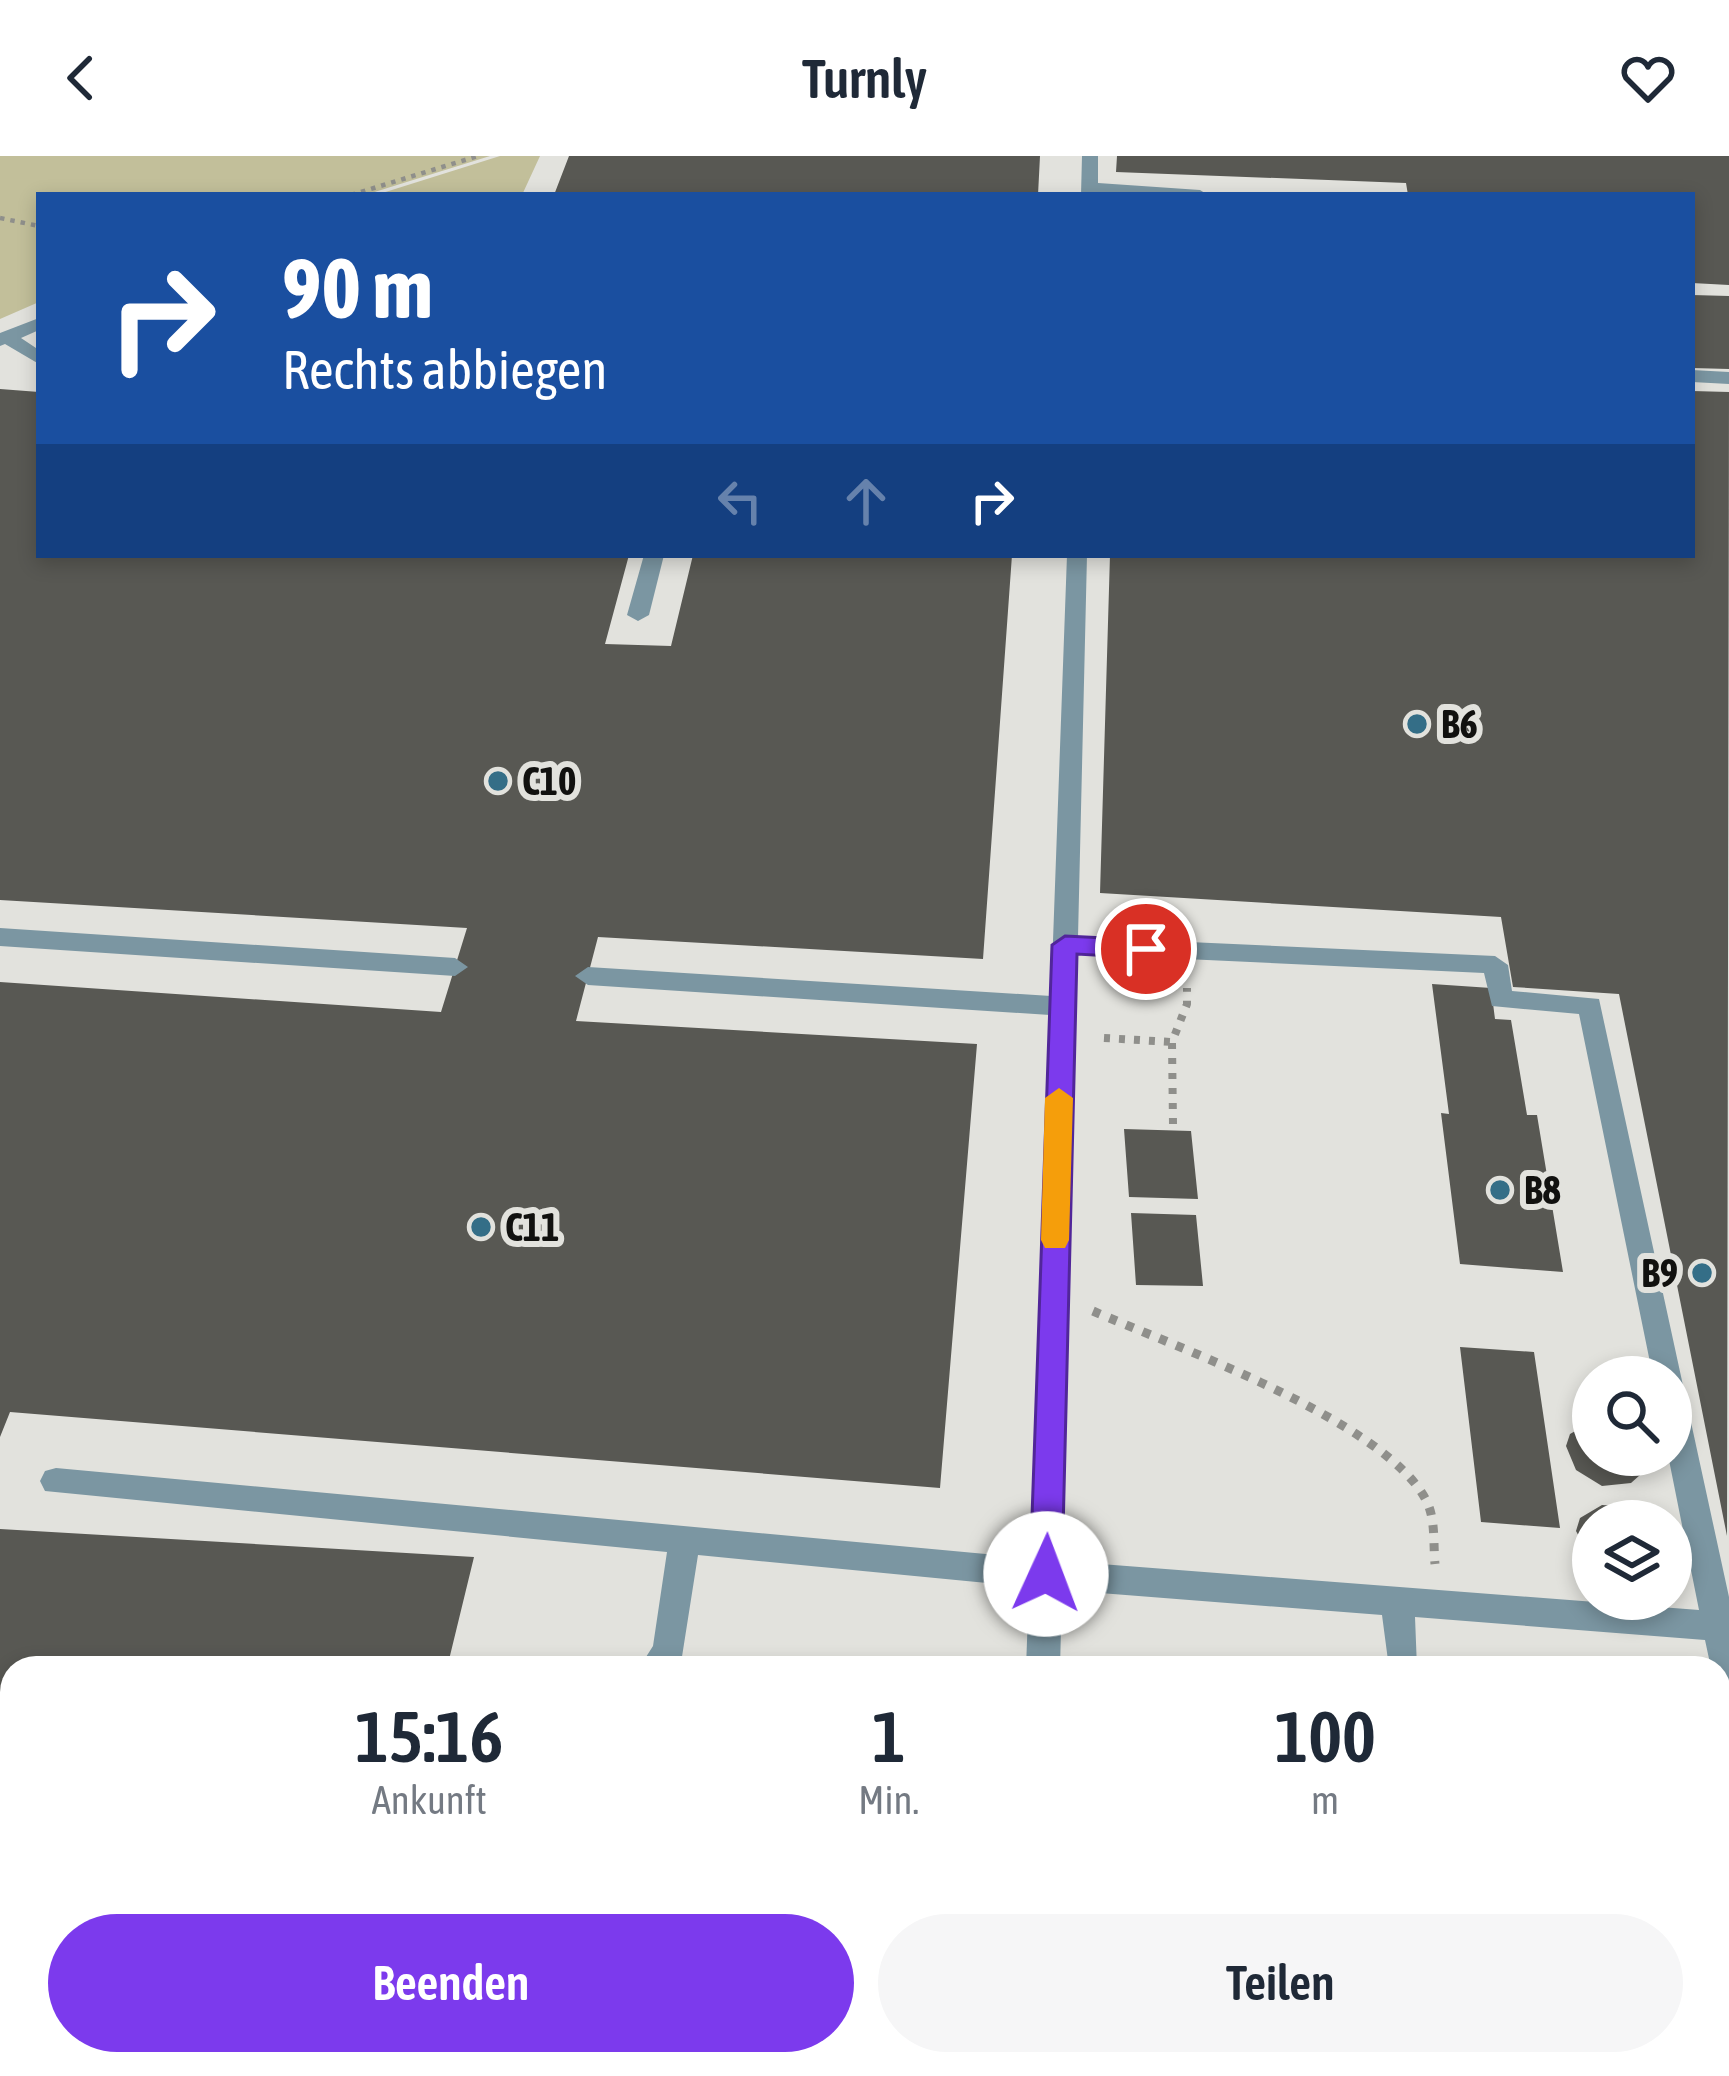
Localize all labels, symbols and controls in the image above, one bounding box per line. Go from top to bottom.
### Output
icon: back [48,45,114,111]
icon: heart [1615,45,1681,111]
text: Turnly [802,48,927,109]
icon: right [84,240,240,396]
text: 90 m [282,240,433,336]
text: Rechts abbiegen [282,339,608,400]
icon: left [707,468,773,534]
icon: ahead [833,468,899,534]
icon: right [959,468,1025,534]
place label: B6 [1441,702,1478,746]
marker: B6 [1404,711,1430,737]
place label: C10 [522,759,576,803]
marker: C10 [485,768,511,794]
pin [1095,898,1197,1000]
icon: arrive [1113,916,1179,982]
place label: B8 [1524,1168,1561,1212]
marker: B8 [1487,1177,1513,1203]
place label: C11 [505,1205,559,1249]
marker: C11 [468,1214,494,1240]
place label: B9 [1641,1251,1678,1295]
marker: B9 [1689,1260,1715,1286]
map controls [1572,1356,1692,1620]
button: search [1572,1356,1692,1476]
button: layers [1572,1500,1692,1620]
position arrow [983,1511,1109,1637]
text: 15:16 [355,1695,503,1777]
text: 1 [872,1695,906,1777]
text: 100 [1274,1695,1376,1777]
text: Ankunft [372,1778,487,1822]
text: Min. [858,1778,919,1822]
text: m [1311,1778,1339,1822]
button: Beenden [48,1914,854,2052]
button: Teilen [878,1914,1683,2052]

